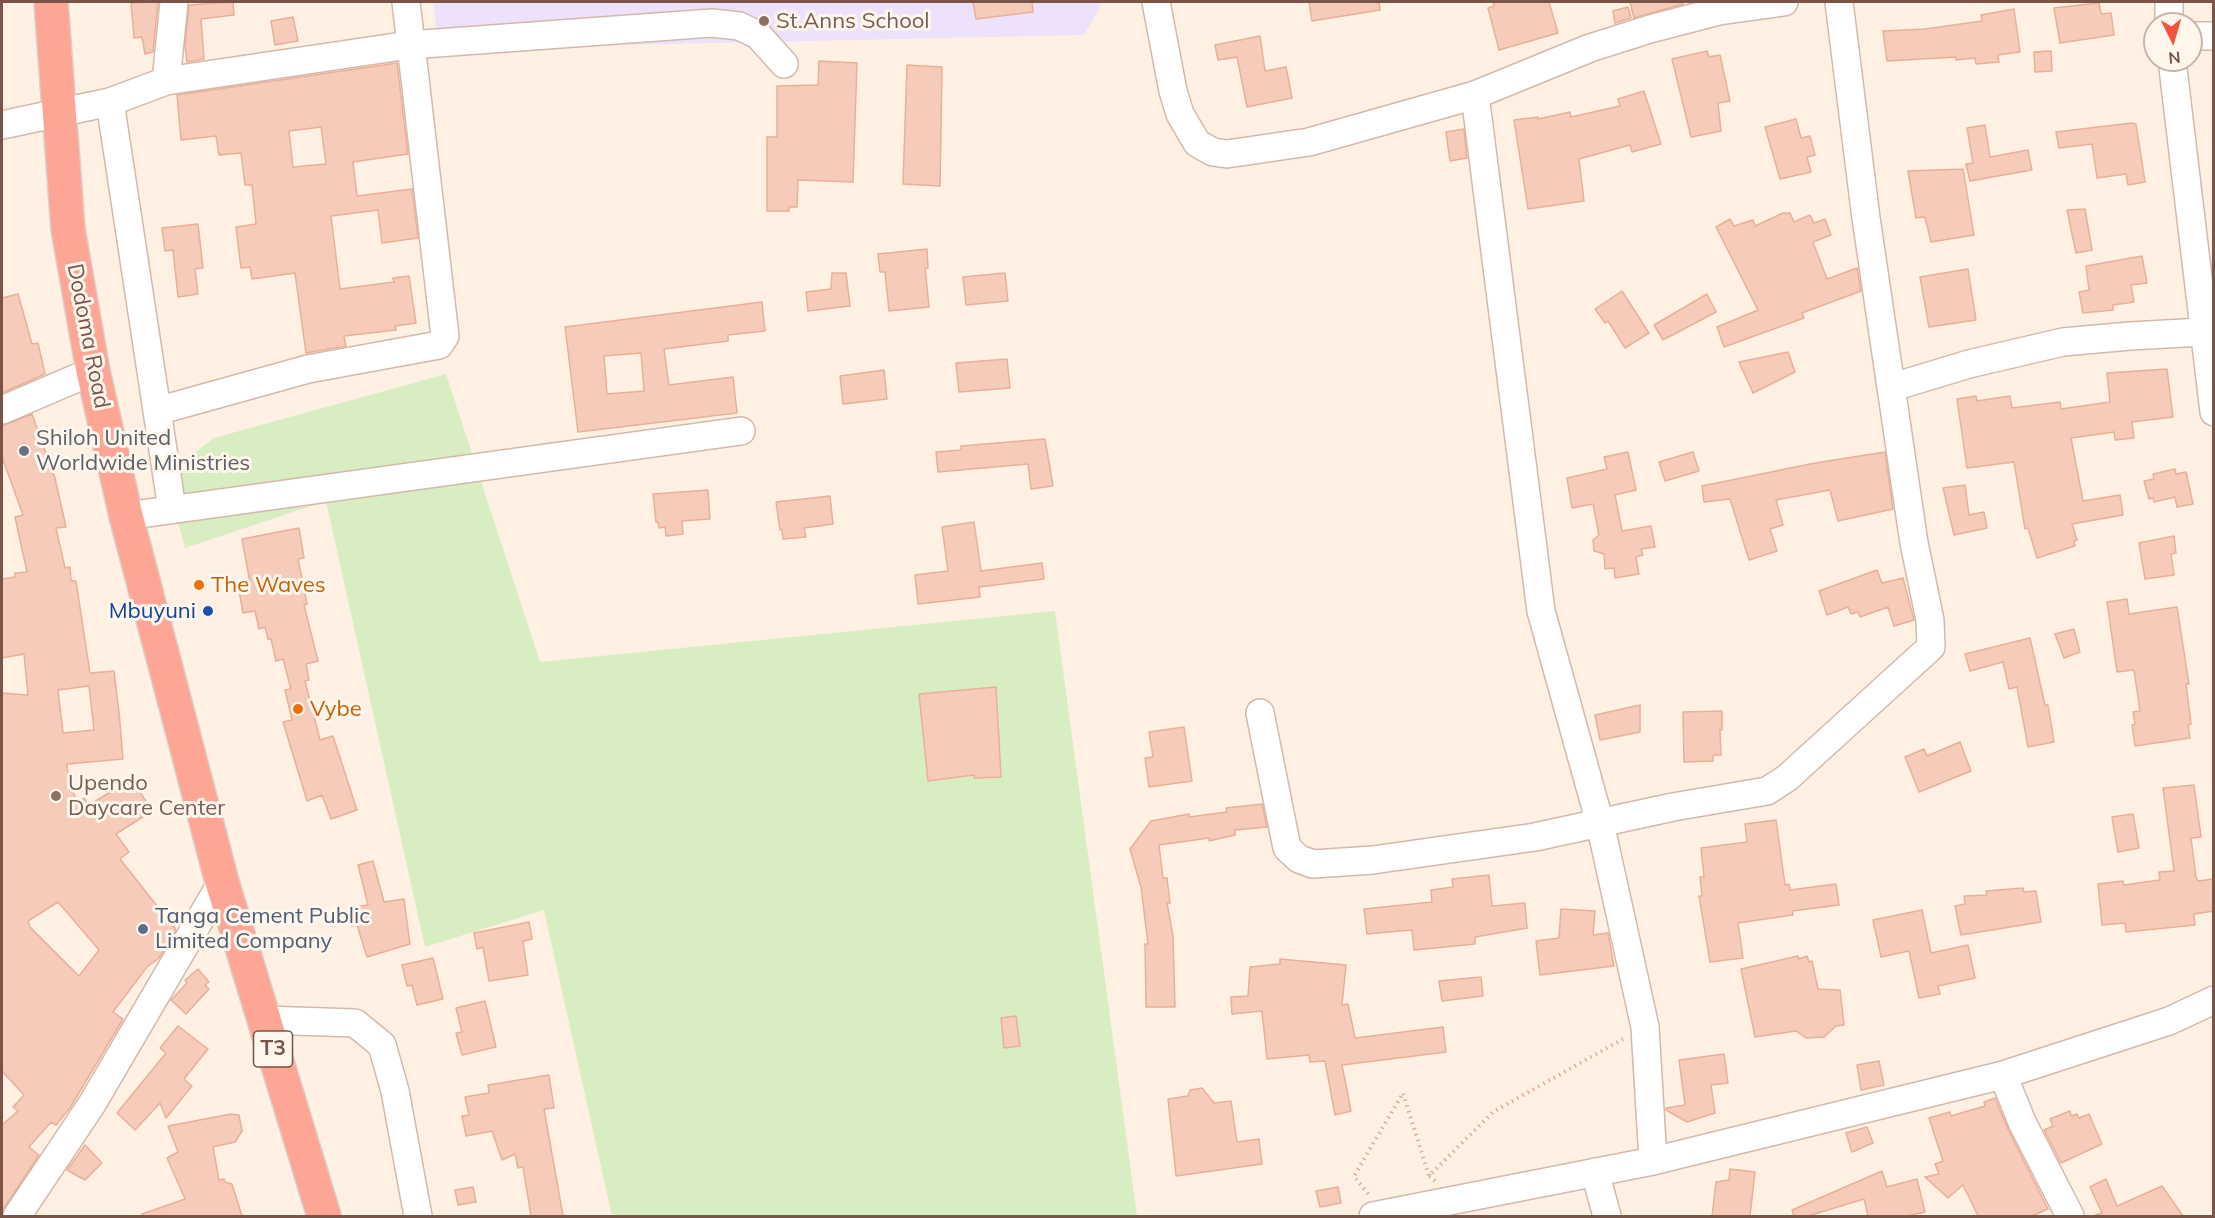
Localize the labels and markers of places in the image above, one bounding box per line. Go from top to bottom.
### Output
place label: St.Anns School [776,8,930,34]
marker: St.Anns School [757,14,771,28]
place label: Shiloh United Worldwide Ministries [36,425,250,476]
marker: Shiloh United Worldwide Ministries [17,444,31,458]
place label: The Waves [211,572,326,598]
marker: The Waves [192,578,206,592]
place label: Mbuyuni [109,598,196,624]
marker: Mbuyuni [201,604,215,618]
place label: Vybe [310,696,362,722]
marker: Vybe [291,702,305,716]
place label: Upendo Daycare Center [68,770,225,822]
marker: Upendo Daycare Center [49,789,63,803]
place label: Tanga Cement Public Limited Company [155,903,370,954]
marker: Tanga Cement Public Limited Company [136,922,150,936]

